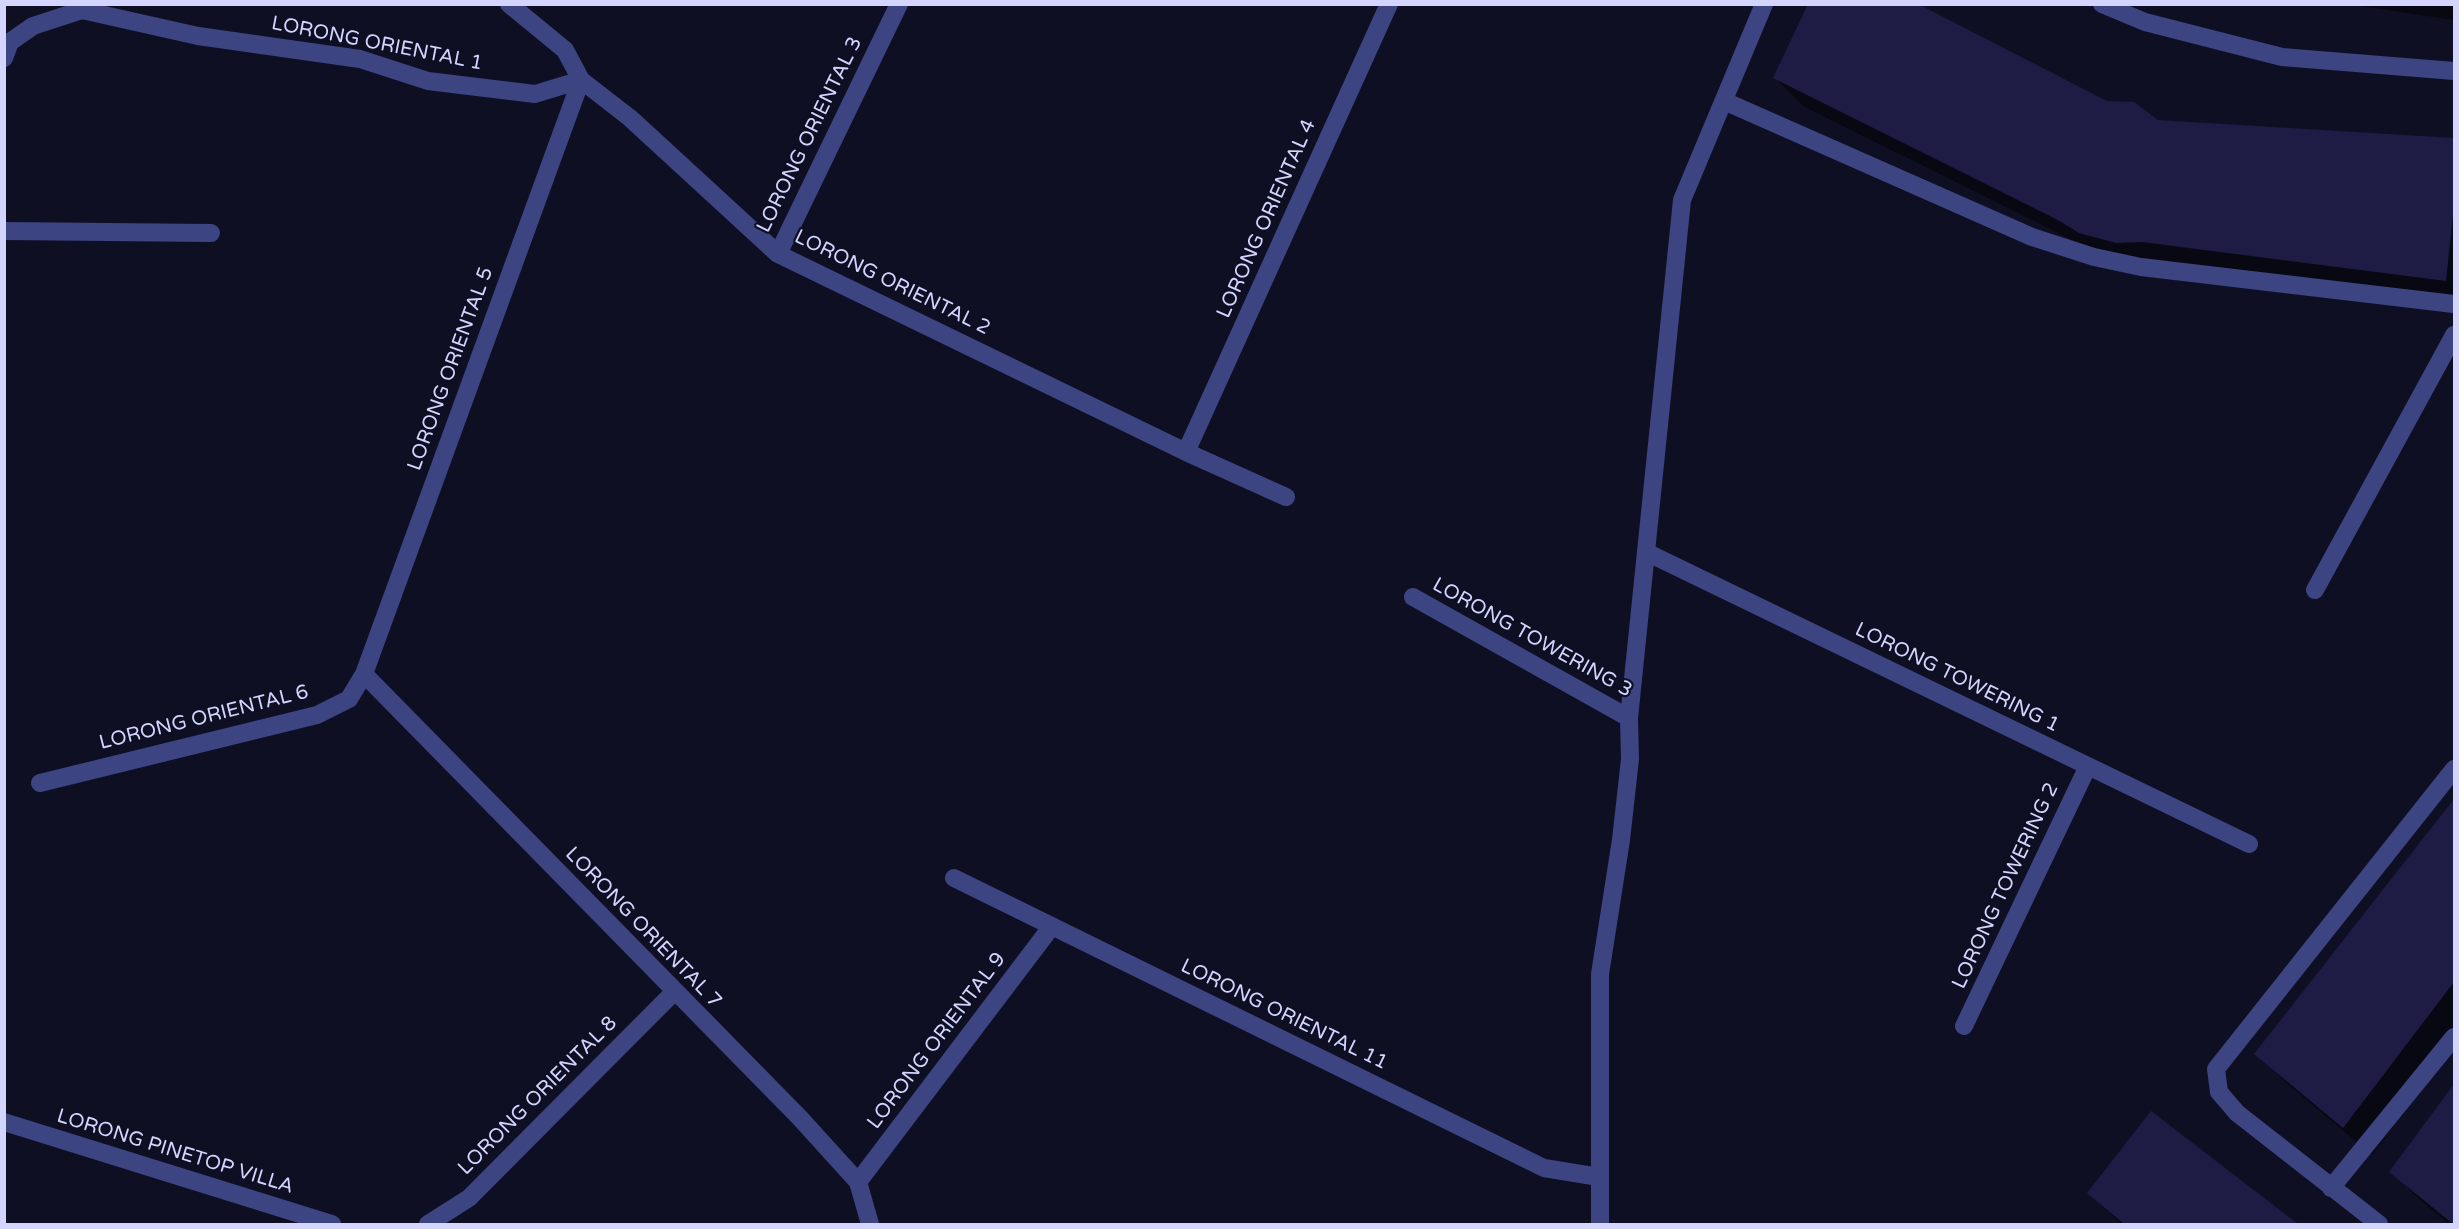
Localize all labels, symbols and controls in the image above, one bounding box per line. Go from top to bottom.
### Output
street label: LORONG ORIENTAL 1 [269,12,485,76]
street label: LORONG ORIENTAL 3 [752,33,868,237]
street label: LORONG ORIENTAL 4 [1212,116,1322,322]
street label: LORONG ORIENTAL 2 [790,225,994,341]
street label: LORONG ORIENTAL 5 [403,264,499,474]
street label: LORONG TOWERING 3 [1428,573,1636,703]
street label: LORONG TOWERING 1 [1851,618,2063,738]
street label: LORONG ORIENTAL 6 [97,680,311,756]
street label: LORONG TOWERING 2 [1948,779,2064,993]
street label: LORONG ORIENTAL 7 [560,842,726,1014]
street label: LORONG ORIENTAL 9 [863,948,1011,1134]
street label: LORONG ORIENTAL 11 [1177,954,1391,1076]
street label: LORONG ORIENTAL 8 [454,1012,622,1180]
street label: LORONG PINETOP VILLA [54,1105,296,1199]

